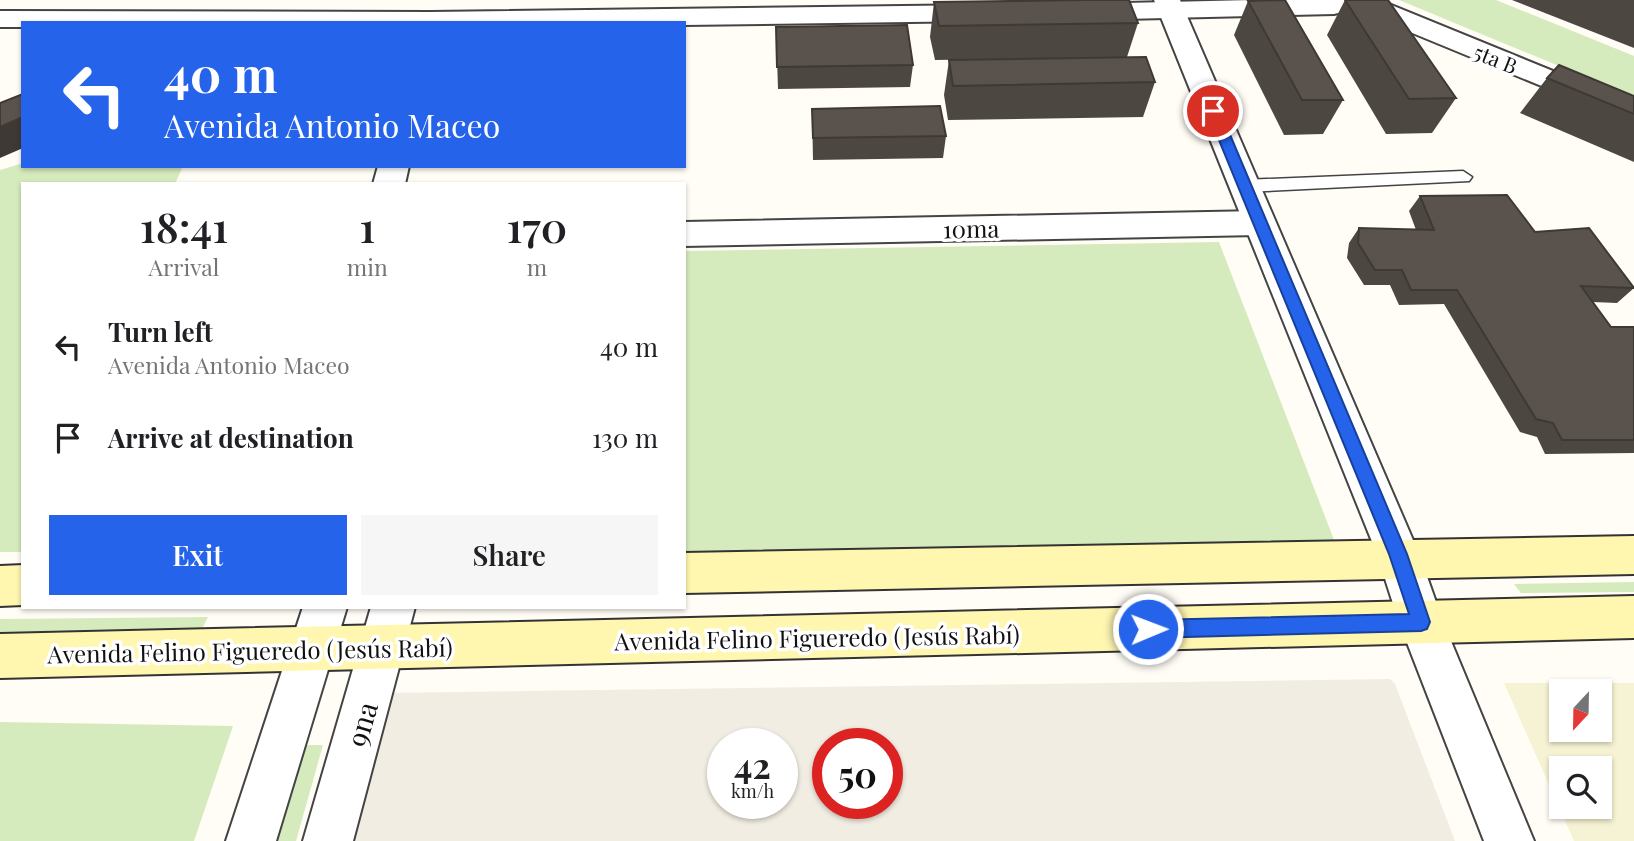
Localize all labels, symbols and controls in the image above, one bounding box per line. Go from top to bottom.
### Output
street label: 5ta B [1470,37,1522,79]
text: 40 m [164,40,277,105]
icon: left [49,49,140,140]
pin [1183,81,1243,141]
icon: arrive [1194,92,1232,130]
text: Avenida Antonio Maceo [164,103,500,146]
text: 18:41 [140,198,228,254]
text: 1 [359,198,375,254]
text: 170 [506,198,567,254]
street label: 10ma [942,212,1000,244]
text: Arrival [148,251,219,282]
text: min [347,251,388,282]
text: m [527,251,547,282]
text: Turn left [108,314,213,349]
icon: left [49,328,87,366]
text: 40 m [600,329,658,364]
text: Avenida Antonio Maceo [108,349,350,380]
icon: arrive [49,419,87,457]
text: Arrive at destination [108,420,354,455]
text: 130 m [592,420,658,455]
button: Exit [49,515,347,595]
button: Share [361,515,658,595]
position arrow [1111,592,1185,666]
street label: Avenida Felino Figueredo (Jesús Rabí) [613,617,1020,657]
street label: Avenida Felino Figueredo (Jesús Rabí) [46,630,453,670]
north arrow [1549,679,1612,742]
map controls [1549,679,1612,819]
street label: 9na [337,697,385,751]
speed limit sign: 50 [812,728,903,819]
text: 42 [734,741,771,788]
button: search [1549,756,1612,819]
text: km/h [731,779,774,803]

